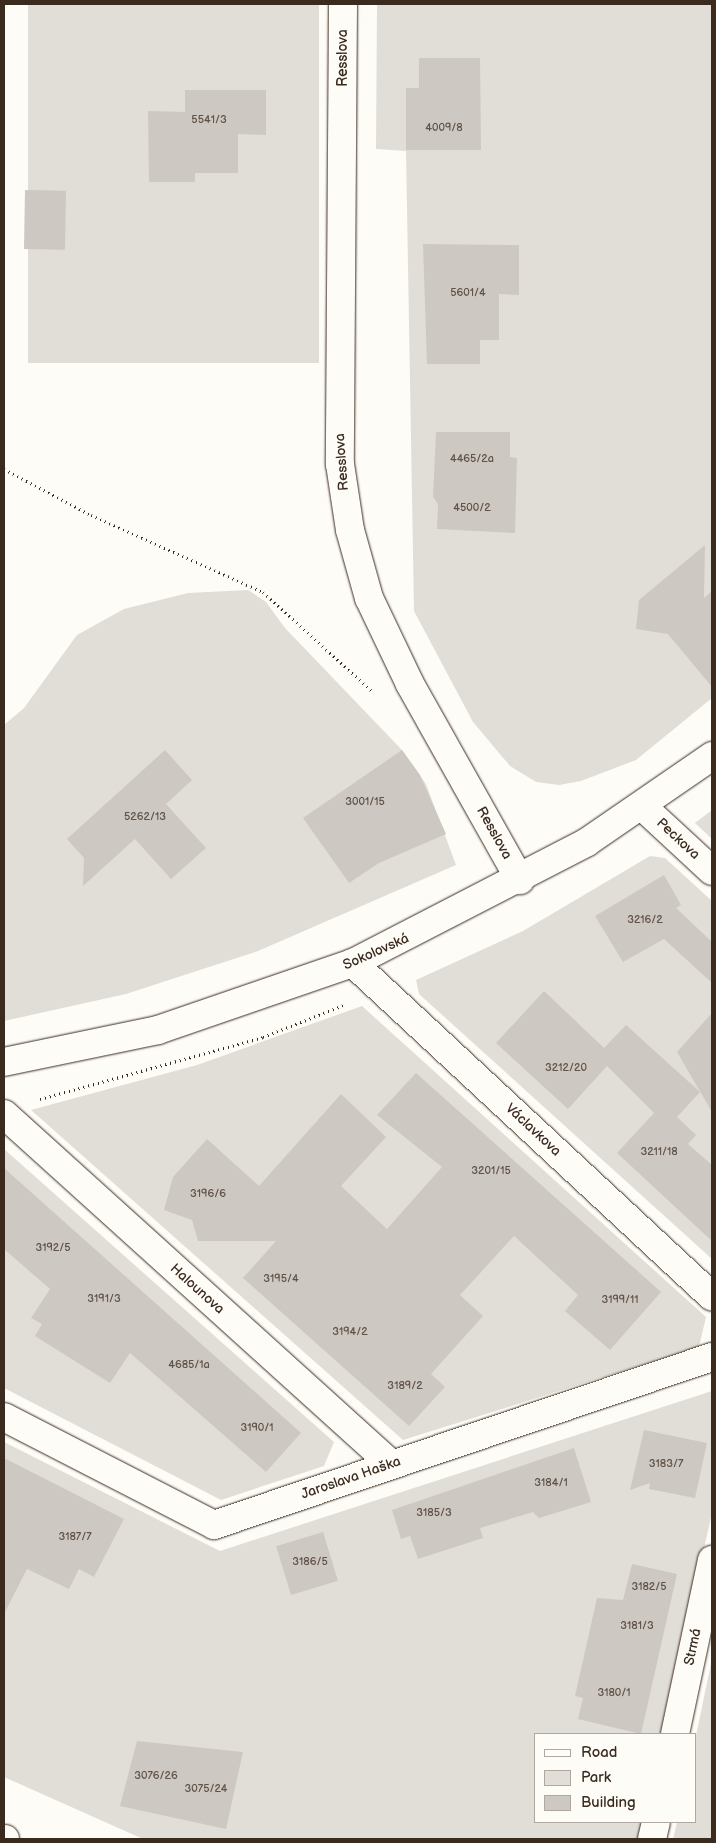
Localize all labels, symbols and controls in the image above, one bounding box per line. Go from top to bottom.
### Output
street label: Resslova [335,29,351,87]
house number: 5541/3 [191,113,227,127]
house number: 4009/8 [425,121,463,135]
house number: 5601/4 [450,286,486,300]
street label: Resslova [332,433,352,491]
house number: 4465/2a [450,452,494,466]
house number: 4500/2 [453,501,491,515]
house number: 3001/15 [345,795,385,809]
street label: Resslova [473,804,515,862]
house number: 5262/13 [124,810,166,824]
street label: Peckova [653,815,703,863]
house number: 3216/2 [627,913,663,927]
street label: Sokolovská [341,930,411,974]
house number: 3212/20 [545,1061,587,1075]
street label: Václavkova [502,1100,564,1160]
house number: 3211/18 [640,1145,678,1159]
house number: 3201/15 [471,1164,511,1178]
house number: 3196/6 [190,1187,226,1201]
house number: 3192/5 [35,1241,71,1255]
street label: Halounova [166,1260,228,1318]
house number: 3195/4 [263,1272,299,1286]
house number: 3191/3 [87,1292,121,1306]
house number: 3199/11 [601,1293,639,1307]
house number: 3194/2 [332,1325,368,1339]
house number: 4685/1a [168,1358,210,1372]
house number: 3189/2 [387,1379,423,1393]
house number: 3190/1 [240,1421,274,1435]
street label: Jaroslava Haška [299,1453,403,1503]
house number: 3183/7 [649,1457,683,1471]
house number: 3184/1 [534,1476,568,1490]
house number: 3185/3 [416,1506,452,1520]
house number: 3187/7 [58,1530,92,1544]
house number: 3186/5 [292,1555,328,1569]
house number: 3182/5 [631,1580,667,1594]
house number: 3181/3 [620,1619,654,1633]
street label: Strmá [681,1627,705,1667]
house number: 3180/1 [597,1686,631,1700]
legend [534,1733,696,1823]
text: Road [581,1743,617,1762]
text: Park [581,1768,611,1787]
house number: 3076/26 [134,1769,178,1783]
house number: 3075/24 [185,1782,227,1796]
text: Building [581,1793,636,1812]

